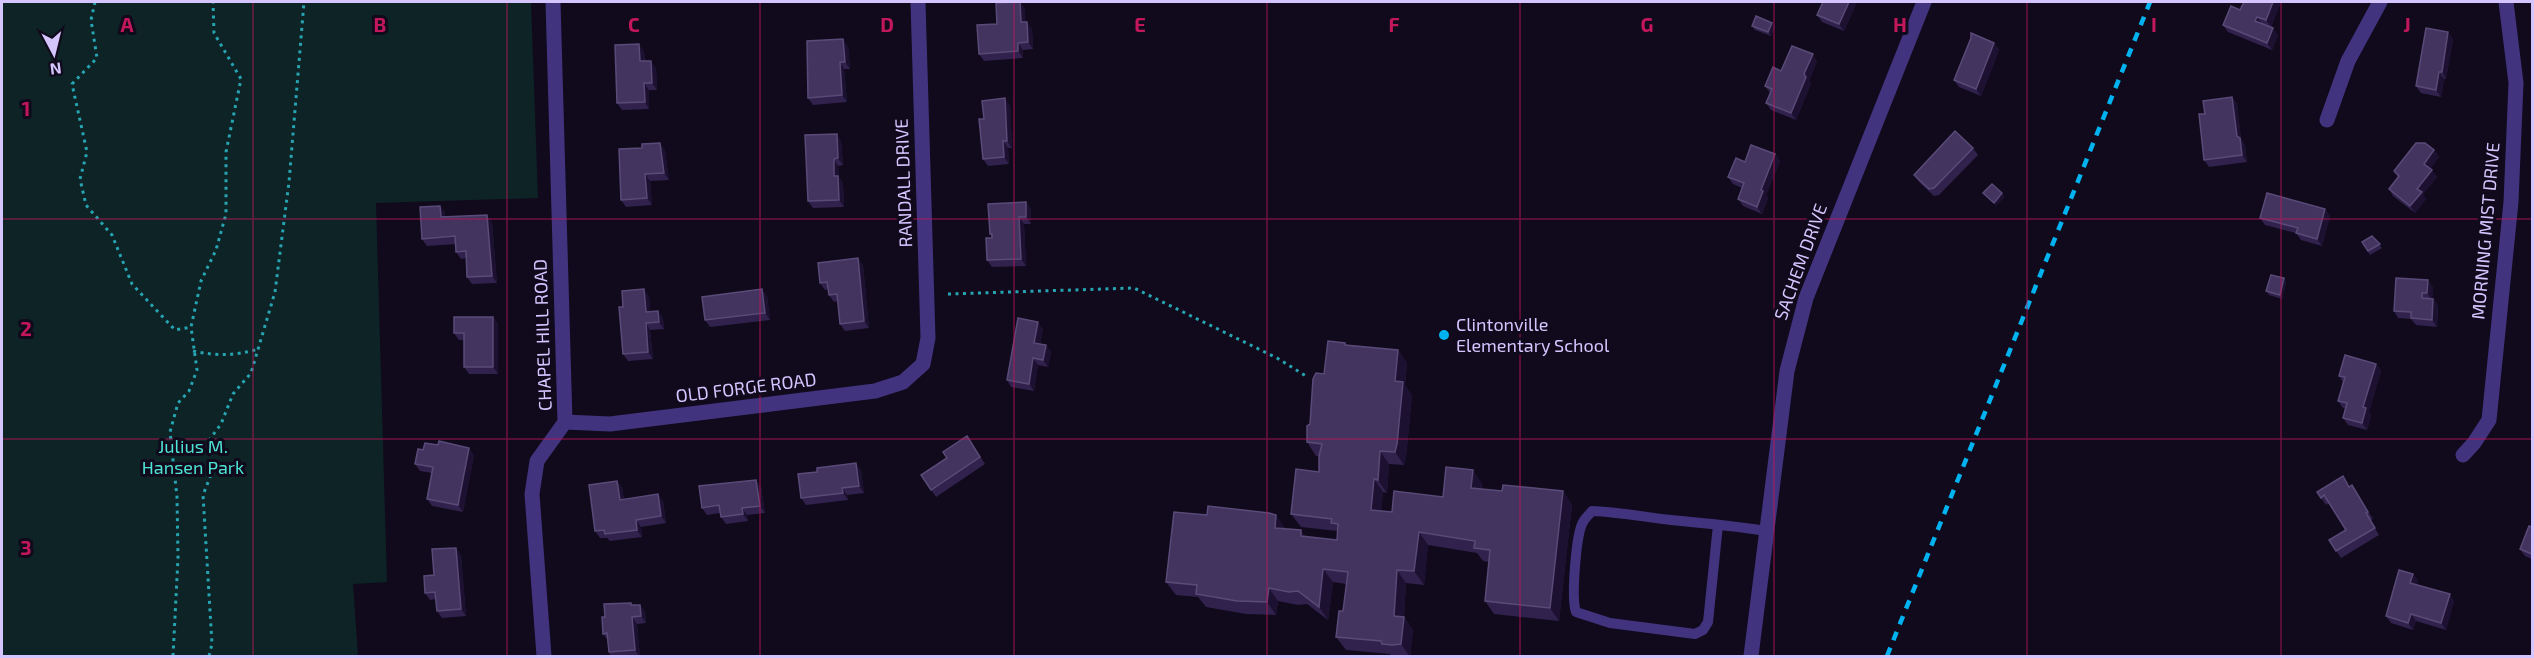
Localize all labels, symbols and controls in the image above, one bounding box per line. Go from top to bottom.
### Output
text: A [120,12,134,36]
text: B [374,12,386,36]
text: C [628,12,640,36]
text: D [880,12,894,36]
text: E [1134,12,1146,36]
text: F [1388,12,1400,36]
text: G [1641,12,1653,36]
text: H [1893,12,1907,36]
text: I [2151,12,2157,36]
text: J [2403,12,2411,36]
north arrow [24,24,84,84]
text: N [49,59,63,80]
text: 1 [22,96,30,120]
street label: RANDALL DRIVE [890,118,916,248]
street label: MORNING MIST DRIVE [2466,141,2504,320]
street label: SACHEM DRIVE [1769,200,1831,323]
street label: CHAPEL HILL ROAD [528,259,556,411]
place label: Clintonville Elementary School [1456,313,1610,356]
text: 2 [20,316,32,340]
marker: Clintonville Elementary School [1437,328,1451,342]
street label: OLD FORGE ROAD [674,367,817,407]
park label: Julius M. Hansen Park [142,435,244,478]
text: 3 [20,535,32,559]

